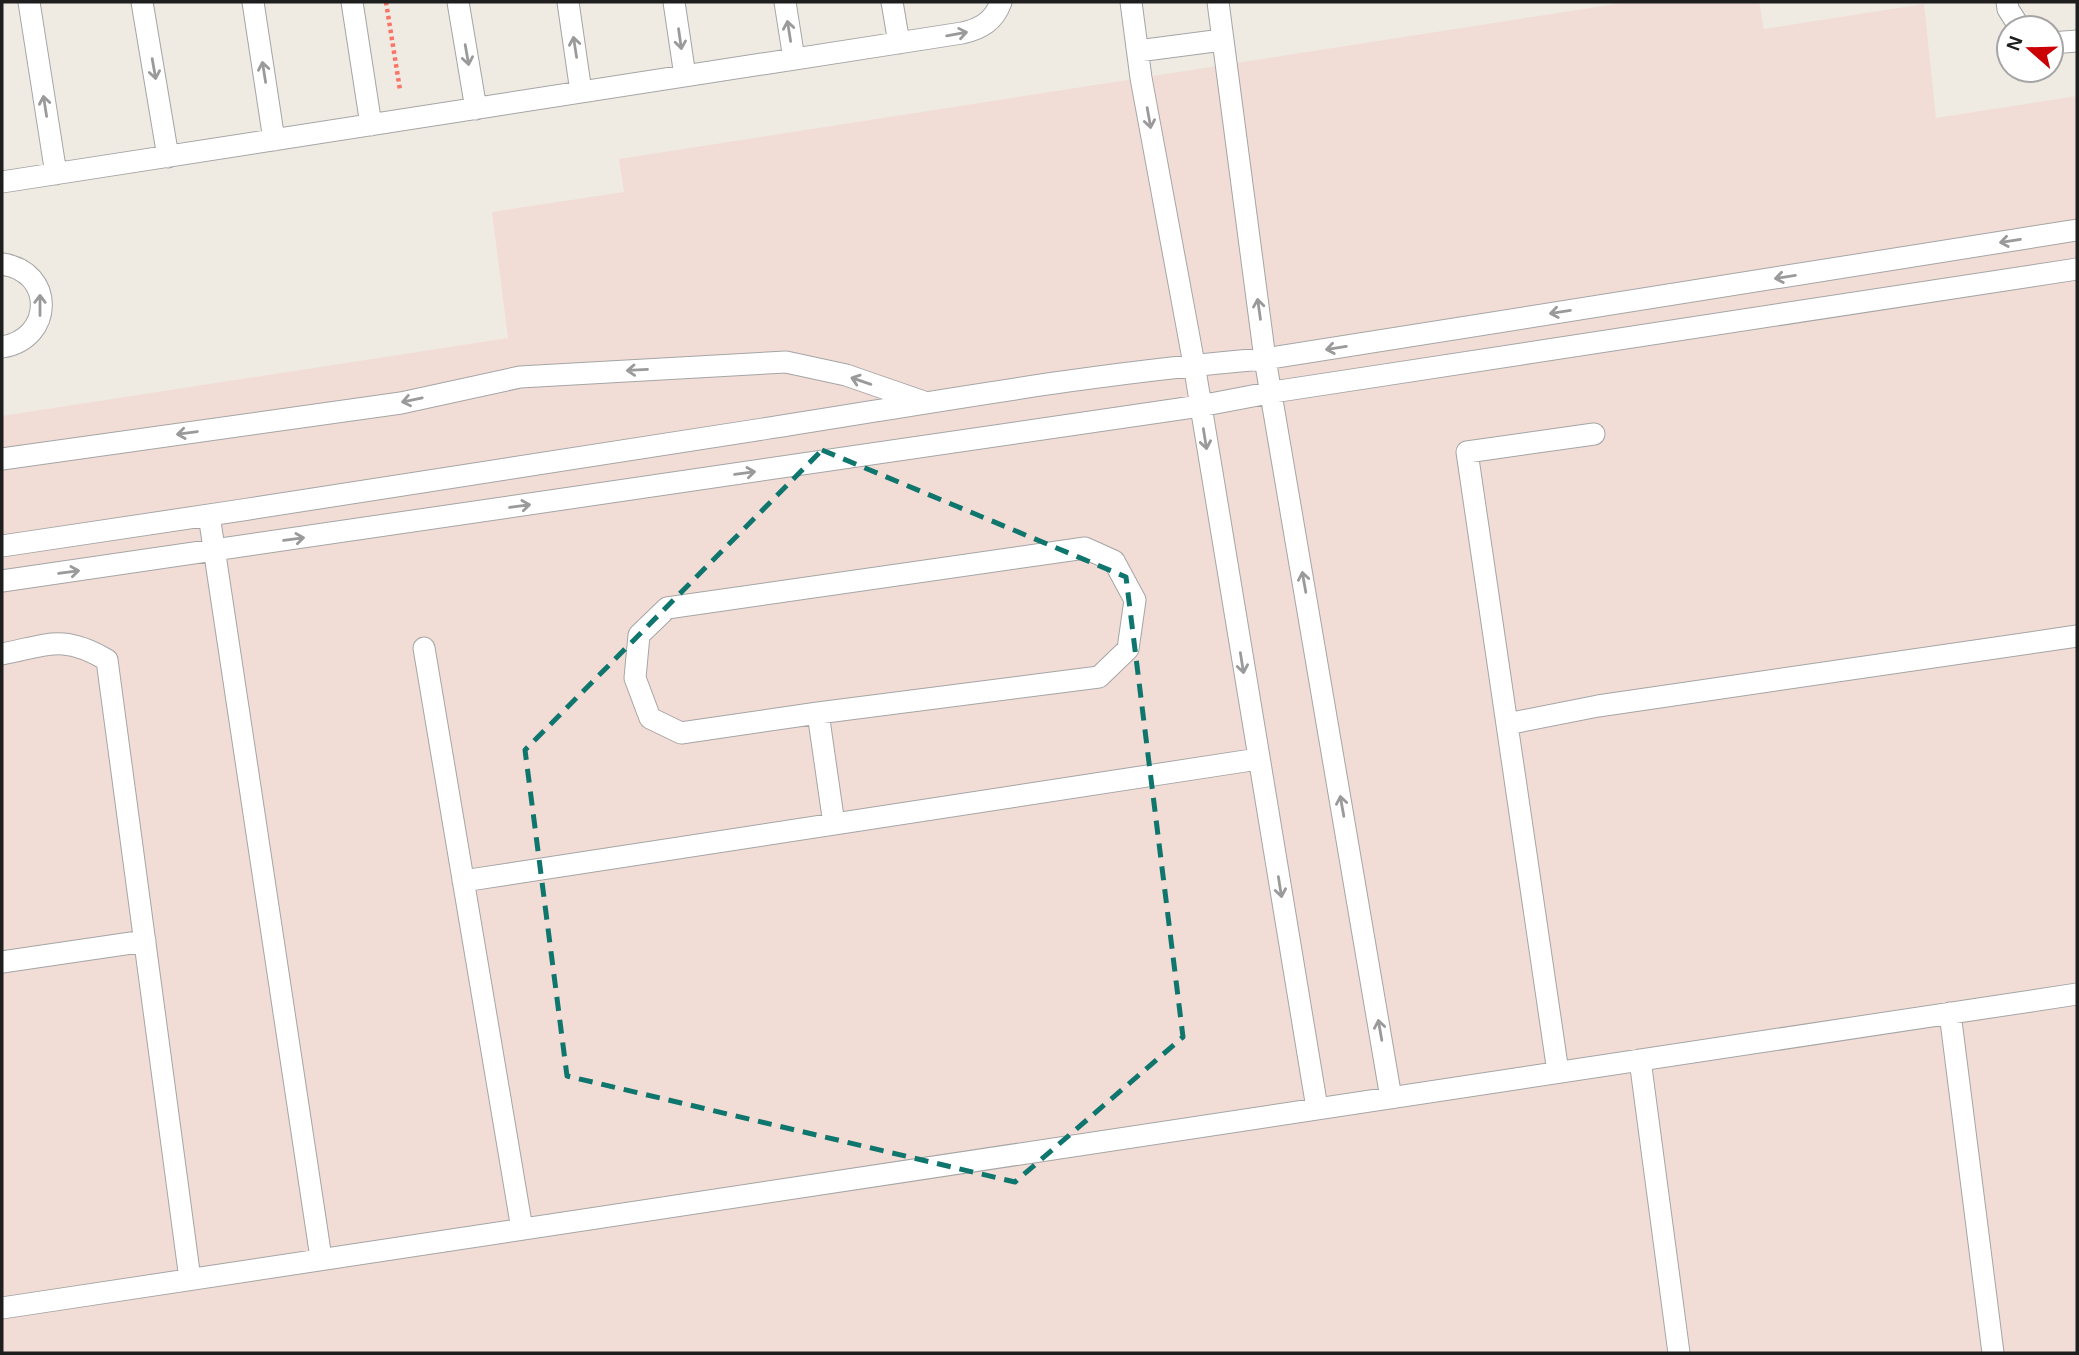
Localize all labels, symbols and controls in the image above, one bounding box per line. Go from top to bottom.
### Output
north arrow [1995,14,2065,84]
one-way arrow [783,20,796,42]
one-way arrow [674,27,687,50]
one-way arrow [945,27,968,40]
text: N [2002,33,2027,53]
one-way arrow [568,36,581,59]
one-way arrow [461,43,474,66]
one-way arrow [147,57,161,80]
one-way arrow [257,61,270,84]
one-way arrow [39,95,52,118]
one-way arrow [1143,106,1156,129]
one-way arrow [1999,235,2022,248]
one-way arrow [1774,271,1797,284]
one-way arrow [33,294,47,317]
one-way arrow [1252,298,1265,321]
one-way arrow [1550,306,1572,319]
one-way arrow [1325,342,1348,355]
one-way arrow [626,364,648,377]
one-way arrow [851,374,873,386]
one-way arrow [401,394,424,408]
one-way arrow [176,427,199,440]
one-way arrow [1199,427,1212,449]
one-way arrow [733,466,755,479]
one-way arrow [508,499,530,512]
one-way arrow [283,532,305,545]
one-way arrow [57,565,80,578]
one-way arrow [1297,571,1310,594]
one-way arrow [1236,651,1249,674]
one-way arrow [1335,795,1348,818]
one-way arrow [1274,876,1287,898]
one-way arrow [1373,1019,1386,1042]

